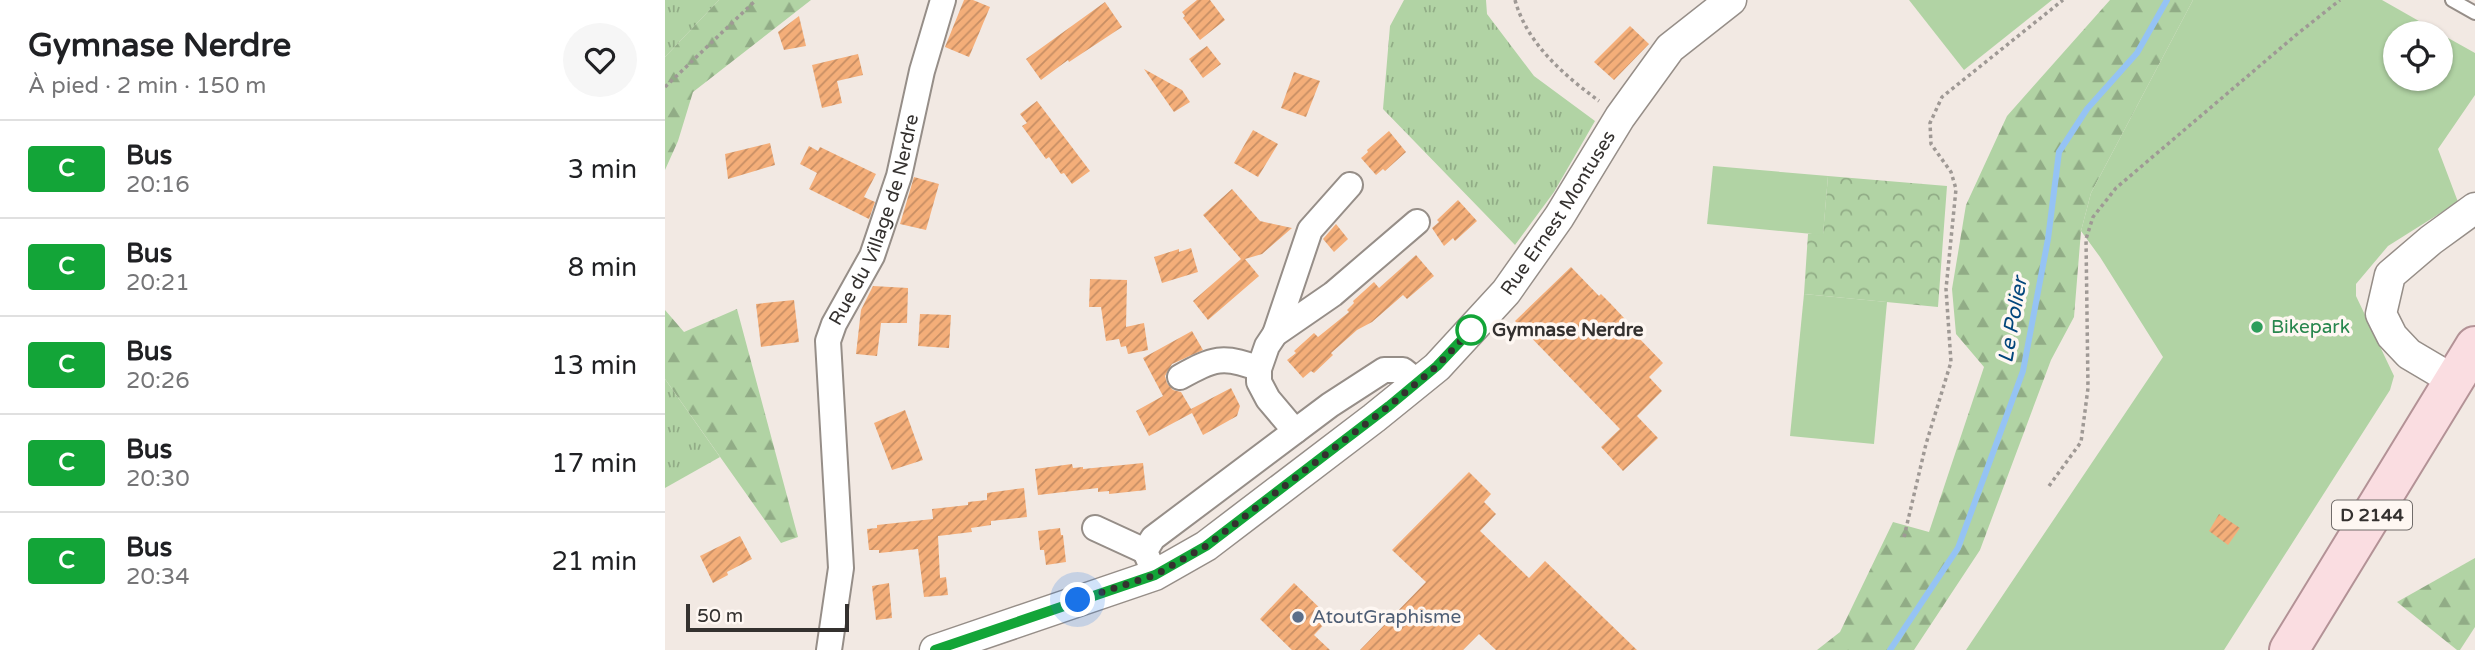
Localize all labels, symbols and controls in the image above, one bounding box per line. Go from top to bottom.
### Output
map controls [2383,21,2453,91]
button: locate [2383,21,2453,91]
button: heart [563,23,637,97]
text: Gymnase Nerdre [28,26,291,65]
text: À pied · 2 min · 150 m [28,72,267,100]
street label: Rue du Village de Nerdre [824,112,923,329]
street label: Rue Ernest Montuses [1496,127,1620,300]
text: Bus [126,140,172,171]
text: C [58,154,75,183]
text: 3 min [568,154,637,185]
text: 20:16 [126,171,190,199]
text: Bus [126,238,172,269]
text: C [58,252,75,281]
text: 8 min [568,252,637,283]
text: 20:21 [126,269,190,297]
water label: Le Polier [1993,272,2033,365]
marker: Gymnase Nerdre [1456,315,1486,345]
place label: Bikepark [2271,316,2350,338]
place label: Gymnase Nerdre [1492,319,1644,342]
marker: Bikepark [2249,319,2265,335]
text: Bus [126,336,172,367]
text: C [58,350,75,379]
text: 13 min [551,350,637,381]
text: 20:26 [126,367,190,395]
text: Bus [126,434,172,465]
text: C [58,448,75,477]
text: 17 min [551,448,637,479]
text: 20:30 [126,465,190,493]
road number: D 2144 [2332,500,2412,530]
text: Bus [126,532,172,563]
text: C [58,546,75,575]
text: 21 min [551,546,637,577]
text: 20:34 [126,563,190,591]
your location [1060,582,1095,617]
scale bar [686,601,849,633]
text: 50 m [697,605,743,627]
place label: AtoutGraphisme [1312,606,1461,628]
marker: AtoutGraphisme [1290,609,1306,625]

